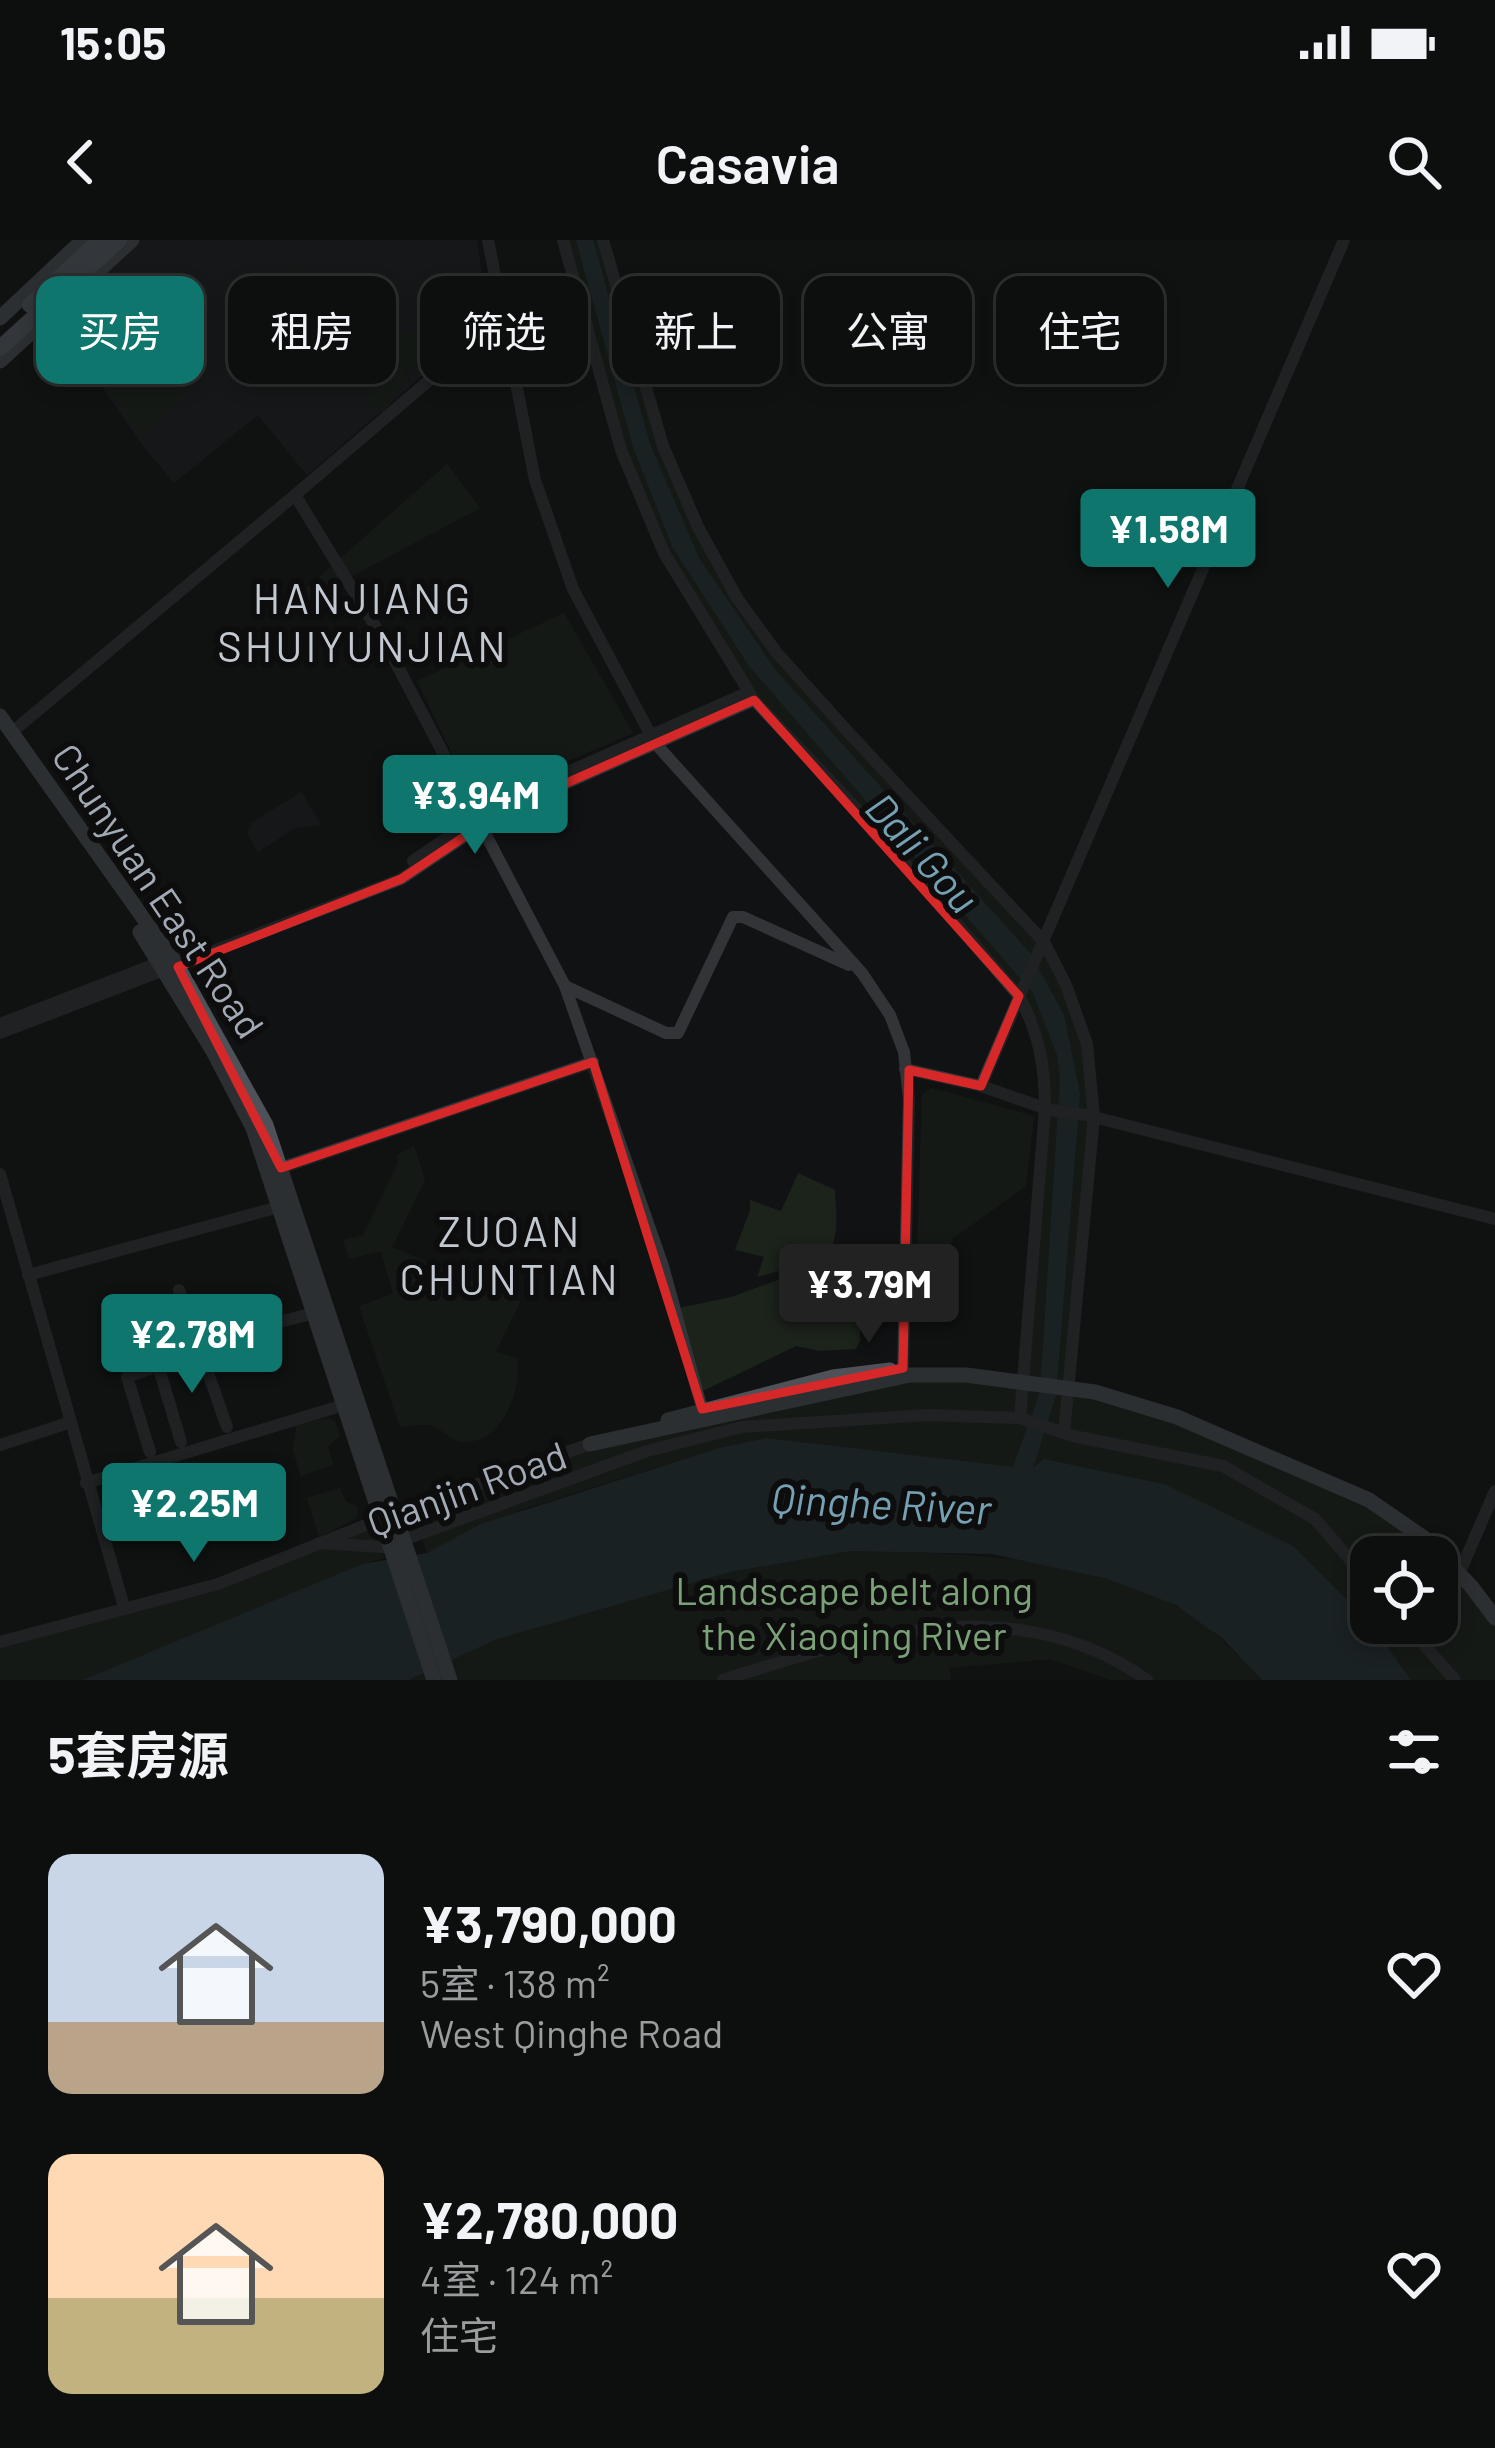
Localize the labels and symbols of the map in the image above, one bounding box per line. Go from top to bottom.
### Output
pin: ¥1.58M [1070,489,1266,591]
district label: HANJIANG SHUIYUNJIAN [217,572,509,670]
street label: Chunyuan East Road [43,734,275,1046]
pin: ¥3.94M [377,755,573,857]
water label: Dali Gou [857,782,990,922]
district label: ZUOAN CHUNTIAN [399,1205,621,1303]
pin: ¥3.79M [771,1244,967,1346]
pin: ¥2.78M [94,1294,290,1396]
street label: Qianjin Road [361,1430,572,1545]
pin: ¥2.25M [96,1463,292,1565]
water label: Qinghe River [770,1471,993,1534]
park label: Landscape belt along the Xiaoqing River [675,1566,1033,1658]

